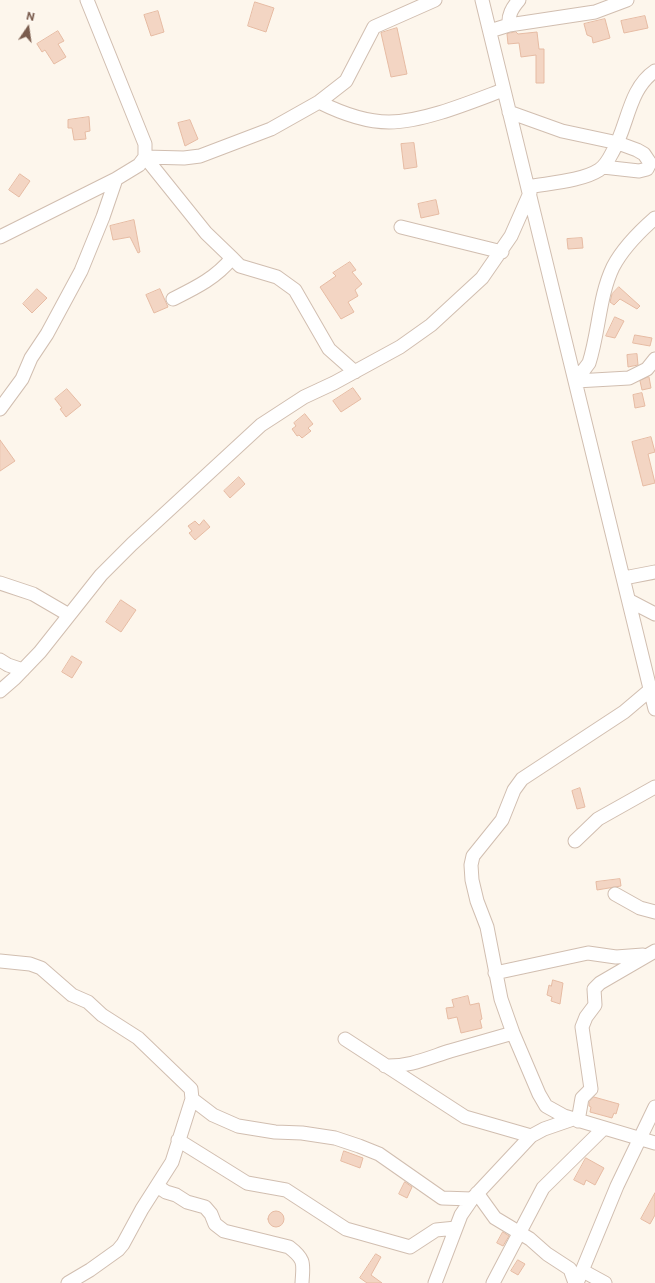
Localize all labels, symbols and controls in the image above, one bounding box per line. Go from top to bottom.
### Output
north arrow [8,8,48,48]
text: N [25,9,36,23]

